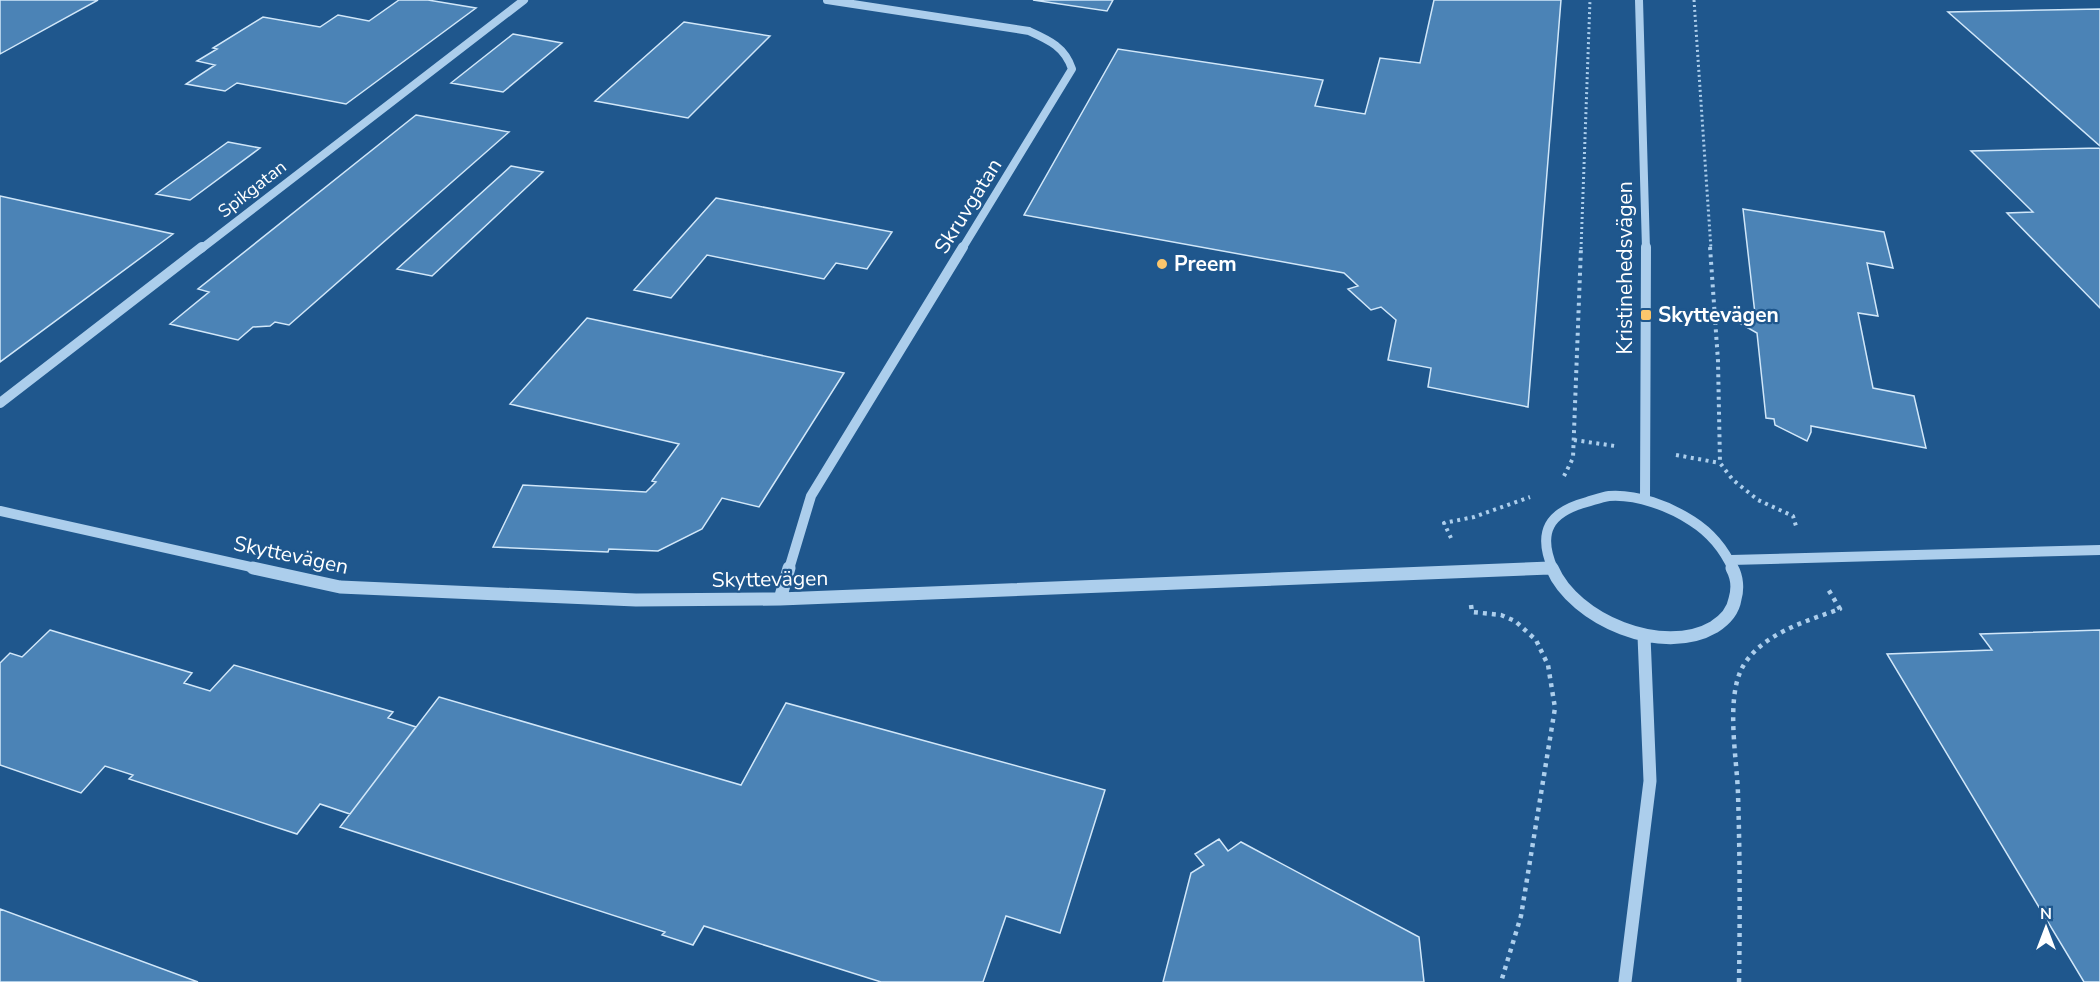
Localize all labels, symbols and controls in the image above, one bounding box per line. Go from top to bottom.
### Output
street label: Skruvgatan [928,153,1008,259]
street label: Spikgatan [213,155,291,223]
street label: Kristinehedsvägen [1611,181,1639,355]
place label: Preem [1174,250,1237,278]
marker: Preem [1155,257,1169,271]
place label: Skyttevägen [1658,301,1779,329]
marker: Skyttevägen [1639,308,1653,322]
street label: Skyttevägen [231,529,351,581]
street label: Skyttevägen [711,564,829,594]
north arrow [2016,898,2076,958]
text: N [2040,903,2052,925]

